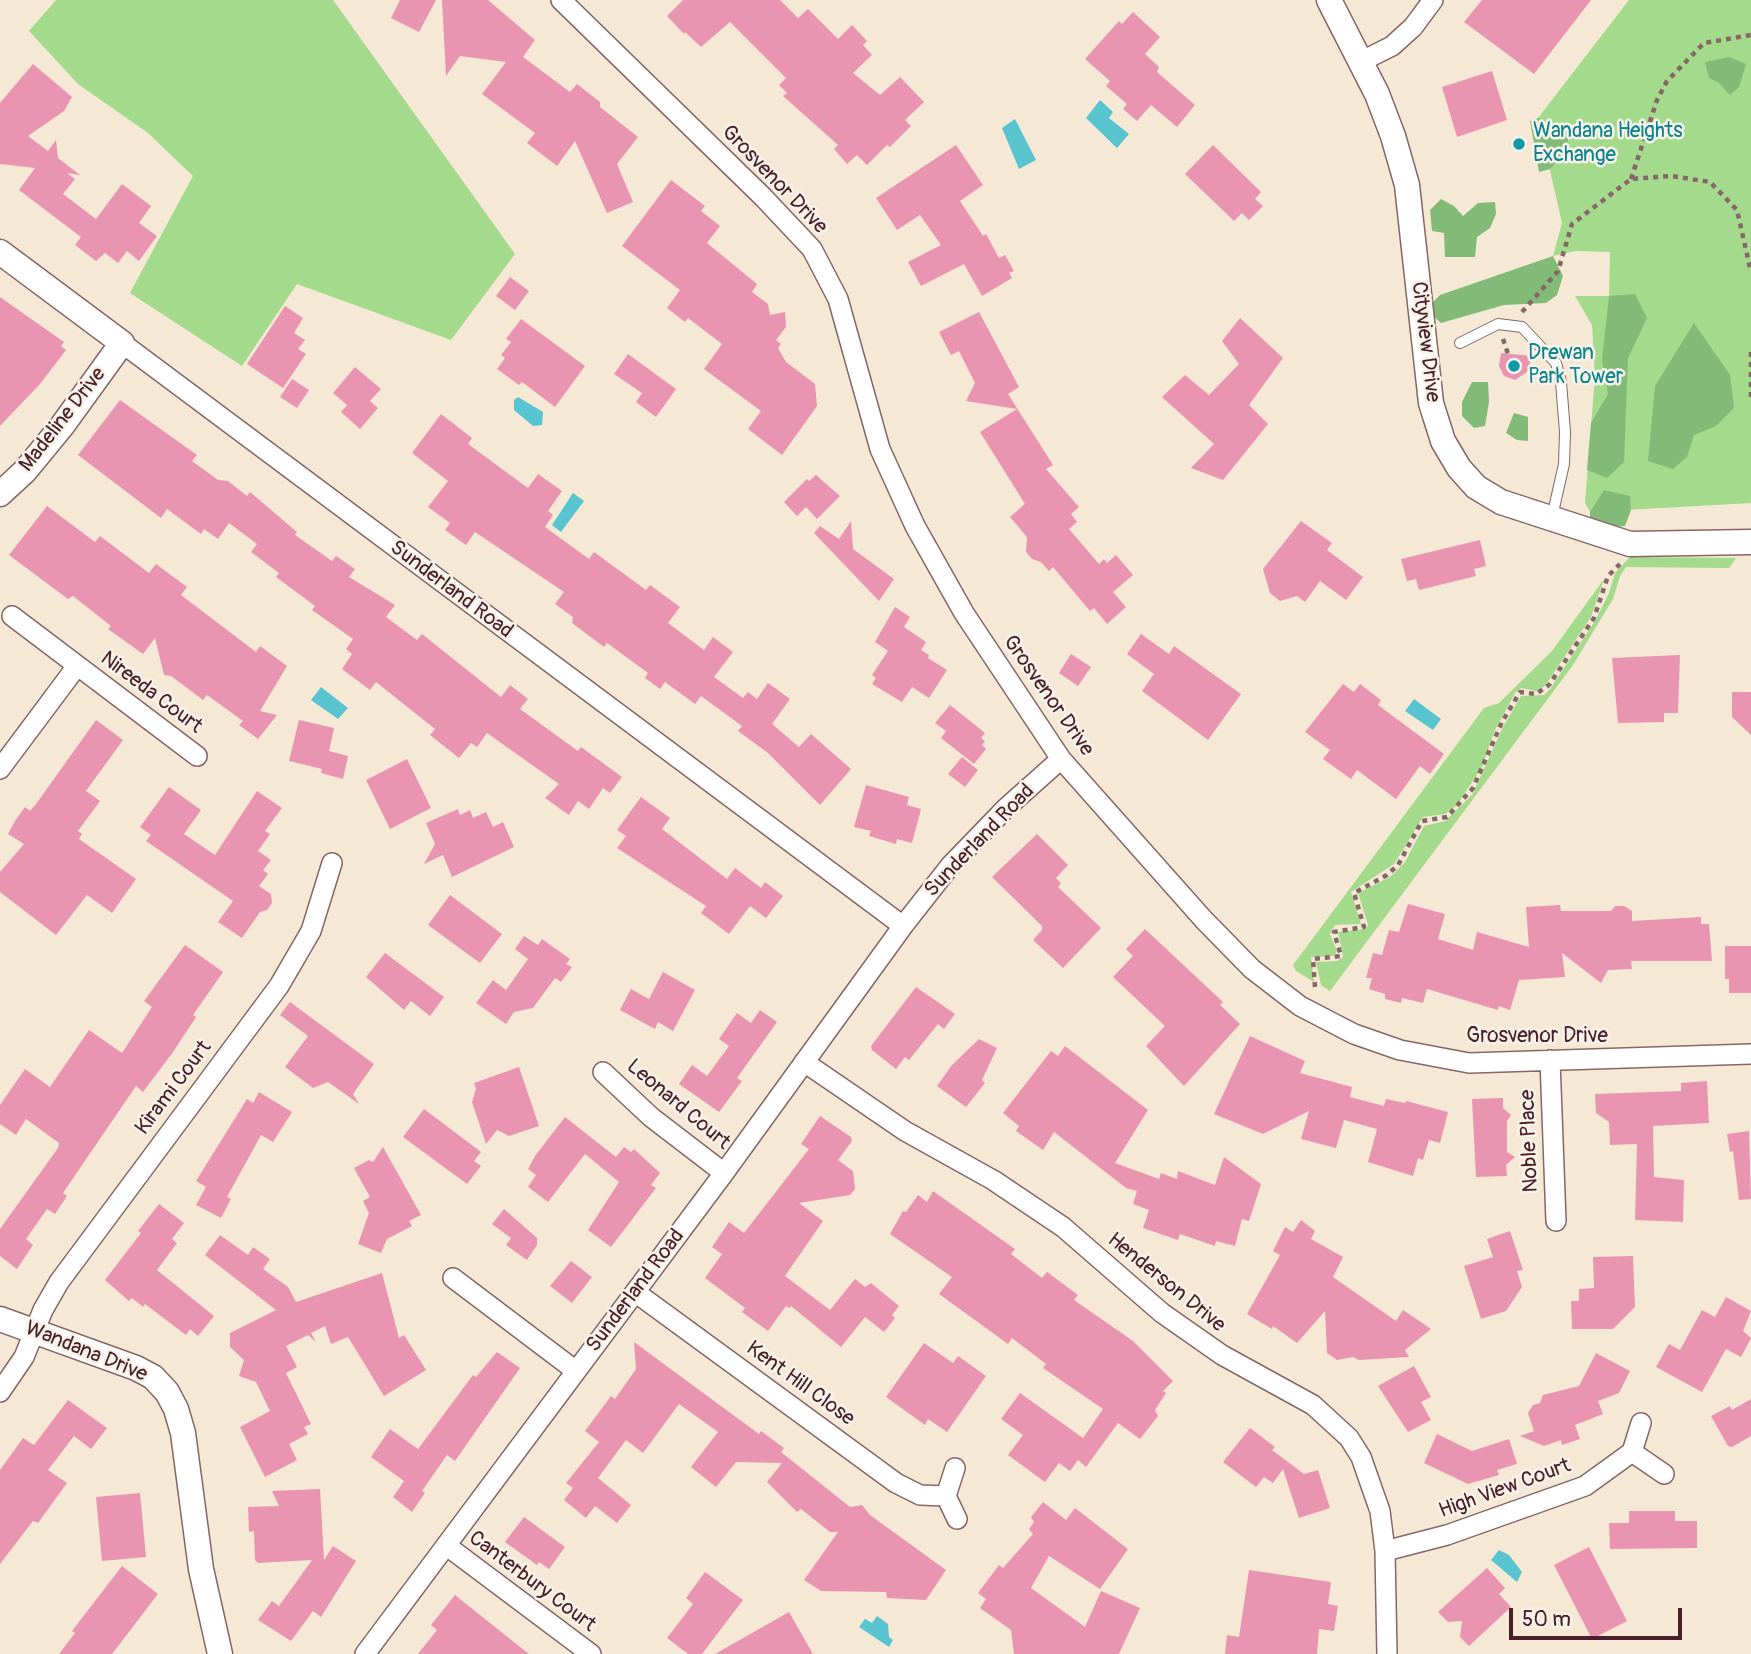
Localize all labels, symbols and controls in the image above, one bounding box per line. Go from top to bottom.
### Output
place label: Wandana Heights Exchange [1533,119,1683,169]
street label: Grosvenor Drive [716,120,832,240]
marker: Wandana Heights Exchange [1511,136,1527,152]
street label: Cityview Drive [1405,280,1445,404]
place label: Drewan Park Tower [1528,341,1623,391]
marker: Drewan Park Tower [1506,358,1522,374]
street label: Madeline Drive [14,363,112,477]
street label: Sunderland Road [385,536,517,644]
street label: Grosvenor Drive [997,631,1099,761]
street label: Nireeda Court [95,647,207,739]
street label: Sunderland Road [920,779,1040,903]
street label: Grosvenor Drive [1466,1024,1608,1050]
street label: Kirami Court [130,1036,218,1140]
street label: Leonard Court [621,1054,735,1156]
street label: Noble Place [1516,1089,1544,1193]
street label: Sunderland Road [582,1225,690,1357]
street label: Henderson Drive [1102,1228,1230,1338]
street label: Wandana Drive [21,1316,151,1388]
street label: Kent Hill Close [741,1336,859,1432]
street label: High View Court [1436,1453,1574,1525]
street label: Canterbury Court [463,1526,601,1638]
scale bar [1513,1594,1686,1638]
text: 50 m [1522,1606,1571,1633]

